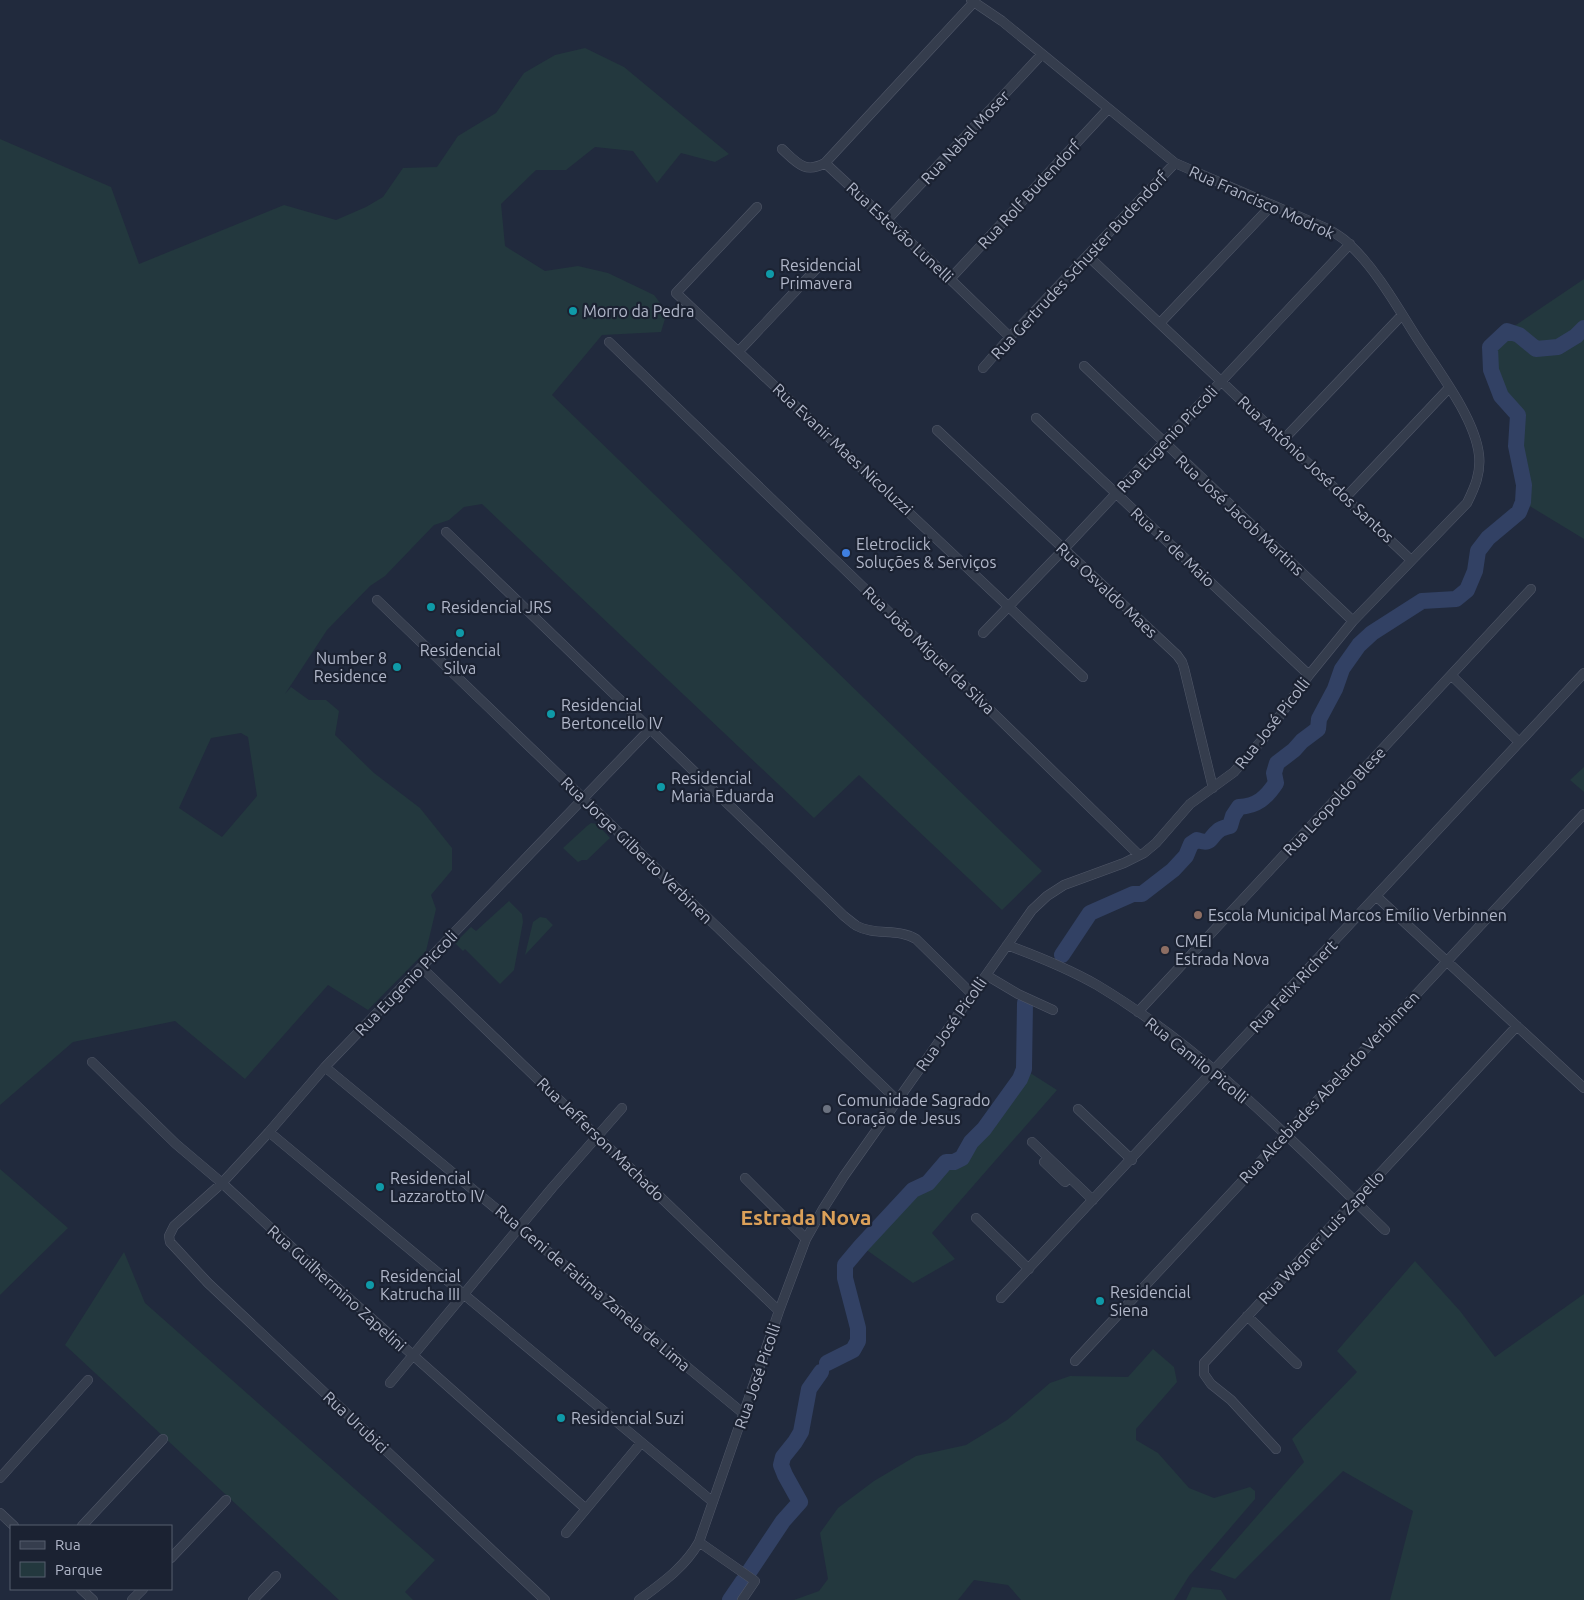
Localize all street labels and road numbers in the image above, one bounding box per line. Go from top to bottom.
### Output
street label: Rua Nabal Moser [917,87,1013,187]
street label: Rua Rolf Budendorf [974,135,1085,252]
street label: Rua Francisco Modrok [1186,162,1338,242]
street label: Rua Gertrudes Schuster Budendorf [987,167,1171,363]
street label: Rua Estevão Lunelli [843,178,957,286]
street label: Rua Evanir Maes Nicoluzzi [770,380,916,518]
street label: Rua Eugenio Piccoli [1113,382,1221,496]
street label: Rua Antônio José dos Santos [1234,392,1398,546]
street label: Rua José Jacob Martins [1172,451,1308,579]
street label: Rua 1º de Maio [1127,504,1219,590]
street label: Rua Osvaldo Maes [1053,539,1161,641]
street label: Rua João Miguel da Silva [859,582,999,718]
street label: Rua José Picolli [1231,674,1313,772]
street label: Rua Leopoldo Blese [1279,743,1389,859]
street label: Rua Jorge Gilberto Verbinen [558,773,716,927]
street label: Rua Eugenio Piccoli [351,927,461,1039]
street label: Rua Felix Richert [1246,936,1341,1036]
street label: Rua José Picolli [912,974,990,1074]
street label: Rua Alcebiades Abelardo Verbinnen [1235,987,1423,1187]
street label: Rua Camilo Picolli [1142,1013,1252,1107]
street label: Rua Jefferson Machado [534,1074,668,1204]
street label: Rua Wagner Luis Zapello [1255,1167,1387,1307]
street label: Rua Geni de Fatima Zanela de Lima [492,1201,694,1375]
street label: Rua Guilhermino Zapelini [264,1221,410,1355]
street label: Rua José Picolli [731,1321,783,1431]
street label: Rua Urubici [320,1388,392,1456]

